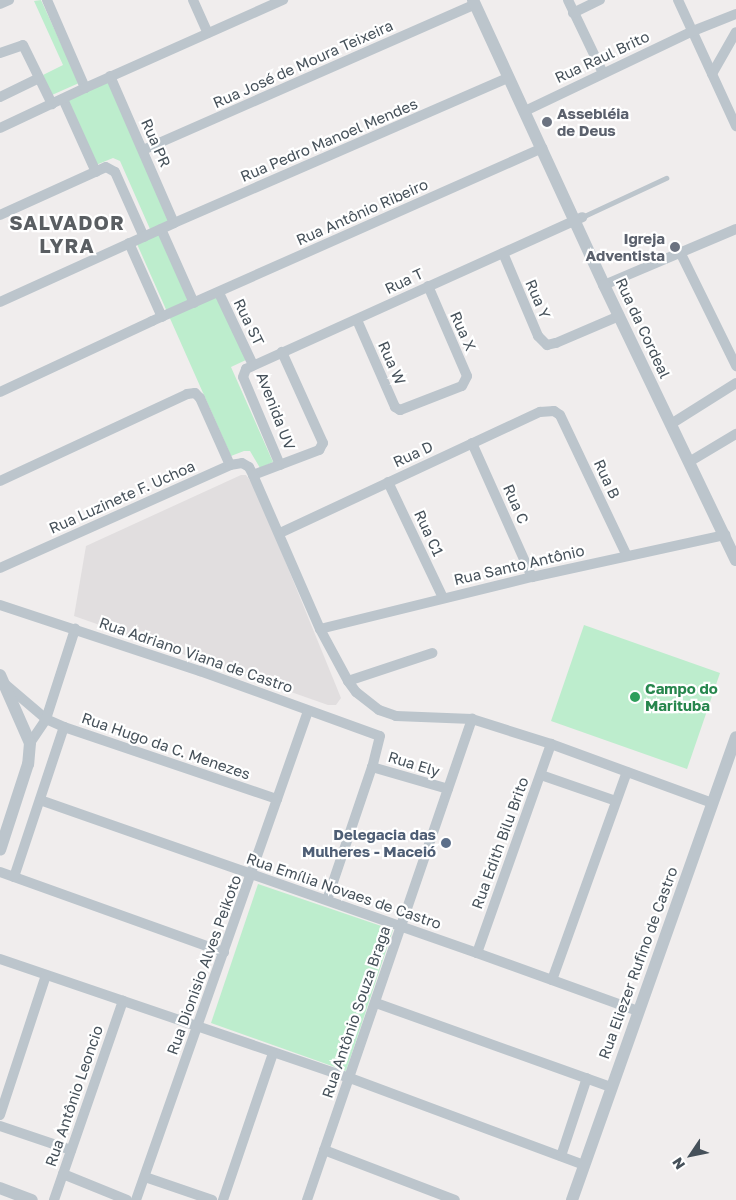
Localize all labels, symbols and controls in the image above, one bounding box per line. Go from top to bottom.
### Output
street label: Rua José de Moura Teixeira [210,16,396,112]
street label: Rua Raul Brito [552,27,652,87]
street label: Rua Pedro Manoel Mendes [238,94,420,186]
place label: Assebléia de Deus [557,104,629,139]
street label: Rua PR [137,116,175,170]
marker: Assebléia de Deus [541,116,553,128]
street label: Rua Antônio Ribeiro [293,175,431,249]
district label: SALVADOR LYRA [8,210,126,257]
place label: Igreja Adventista [586,229,665,264]
marker: Igreja Adventista [669,241,681,253]
street label: Rua T [382,264,426,298]
street label: Rua da Cordeal [612,275,674,381]
street label: Rua Y [522,277,554,321]
street label: Rua ST [230,296,268,348]
street label: Rua X [446,309,480,353]
street label: Rua W [375,339,409,387]
street label: Avenida UV [253,370,299,452]
street label: Rua D [390,437,436,471]
street label: Rua Luzinete F. Uchoa [46,457,198,537]
street label: Rua B [590,457,624,501]
street label: Rua C [499,481,533,527]
street label: Rua C1 [411,507,447,559]
street label: Rua Santo Antônio [452,541,586,589]
street label: Rua Adriano Viana de Castro [97,613,295,697]
place label: Campo do Marituba [645,679,718,714]
marker: Campo do Marituba [629,691,641,703]
street label: Rua Hugo da C. Menezes [79,709,253,783]
street label: Rua Ely [386,748,442,780]
street label: Rua Edith Bilu Brito [468,775,532,911]
place label: Delegacia das Mulheres - Maceió [302,825,436,860]
marker: Delegacia das Mulheres - Maceió [440,837,452,849]
street label: Rua Emília Novaes de Castro [244,849,444,933]
street label: Rua Eliezer Rufino de Castro [595,864,681,1062]
street label: Rua Dionisio Alves Peikoto [163,873,245,1057]
street label: Rua Antônio Souza Braga [318,924,394,1100]
street label: Rua Antônio Leoncio [41,1023,107,1169]
north arrow [666,1130,716,1180]
text: N [668,1155,688,1173]

